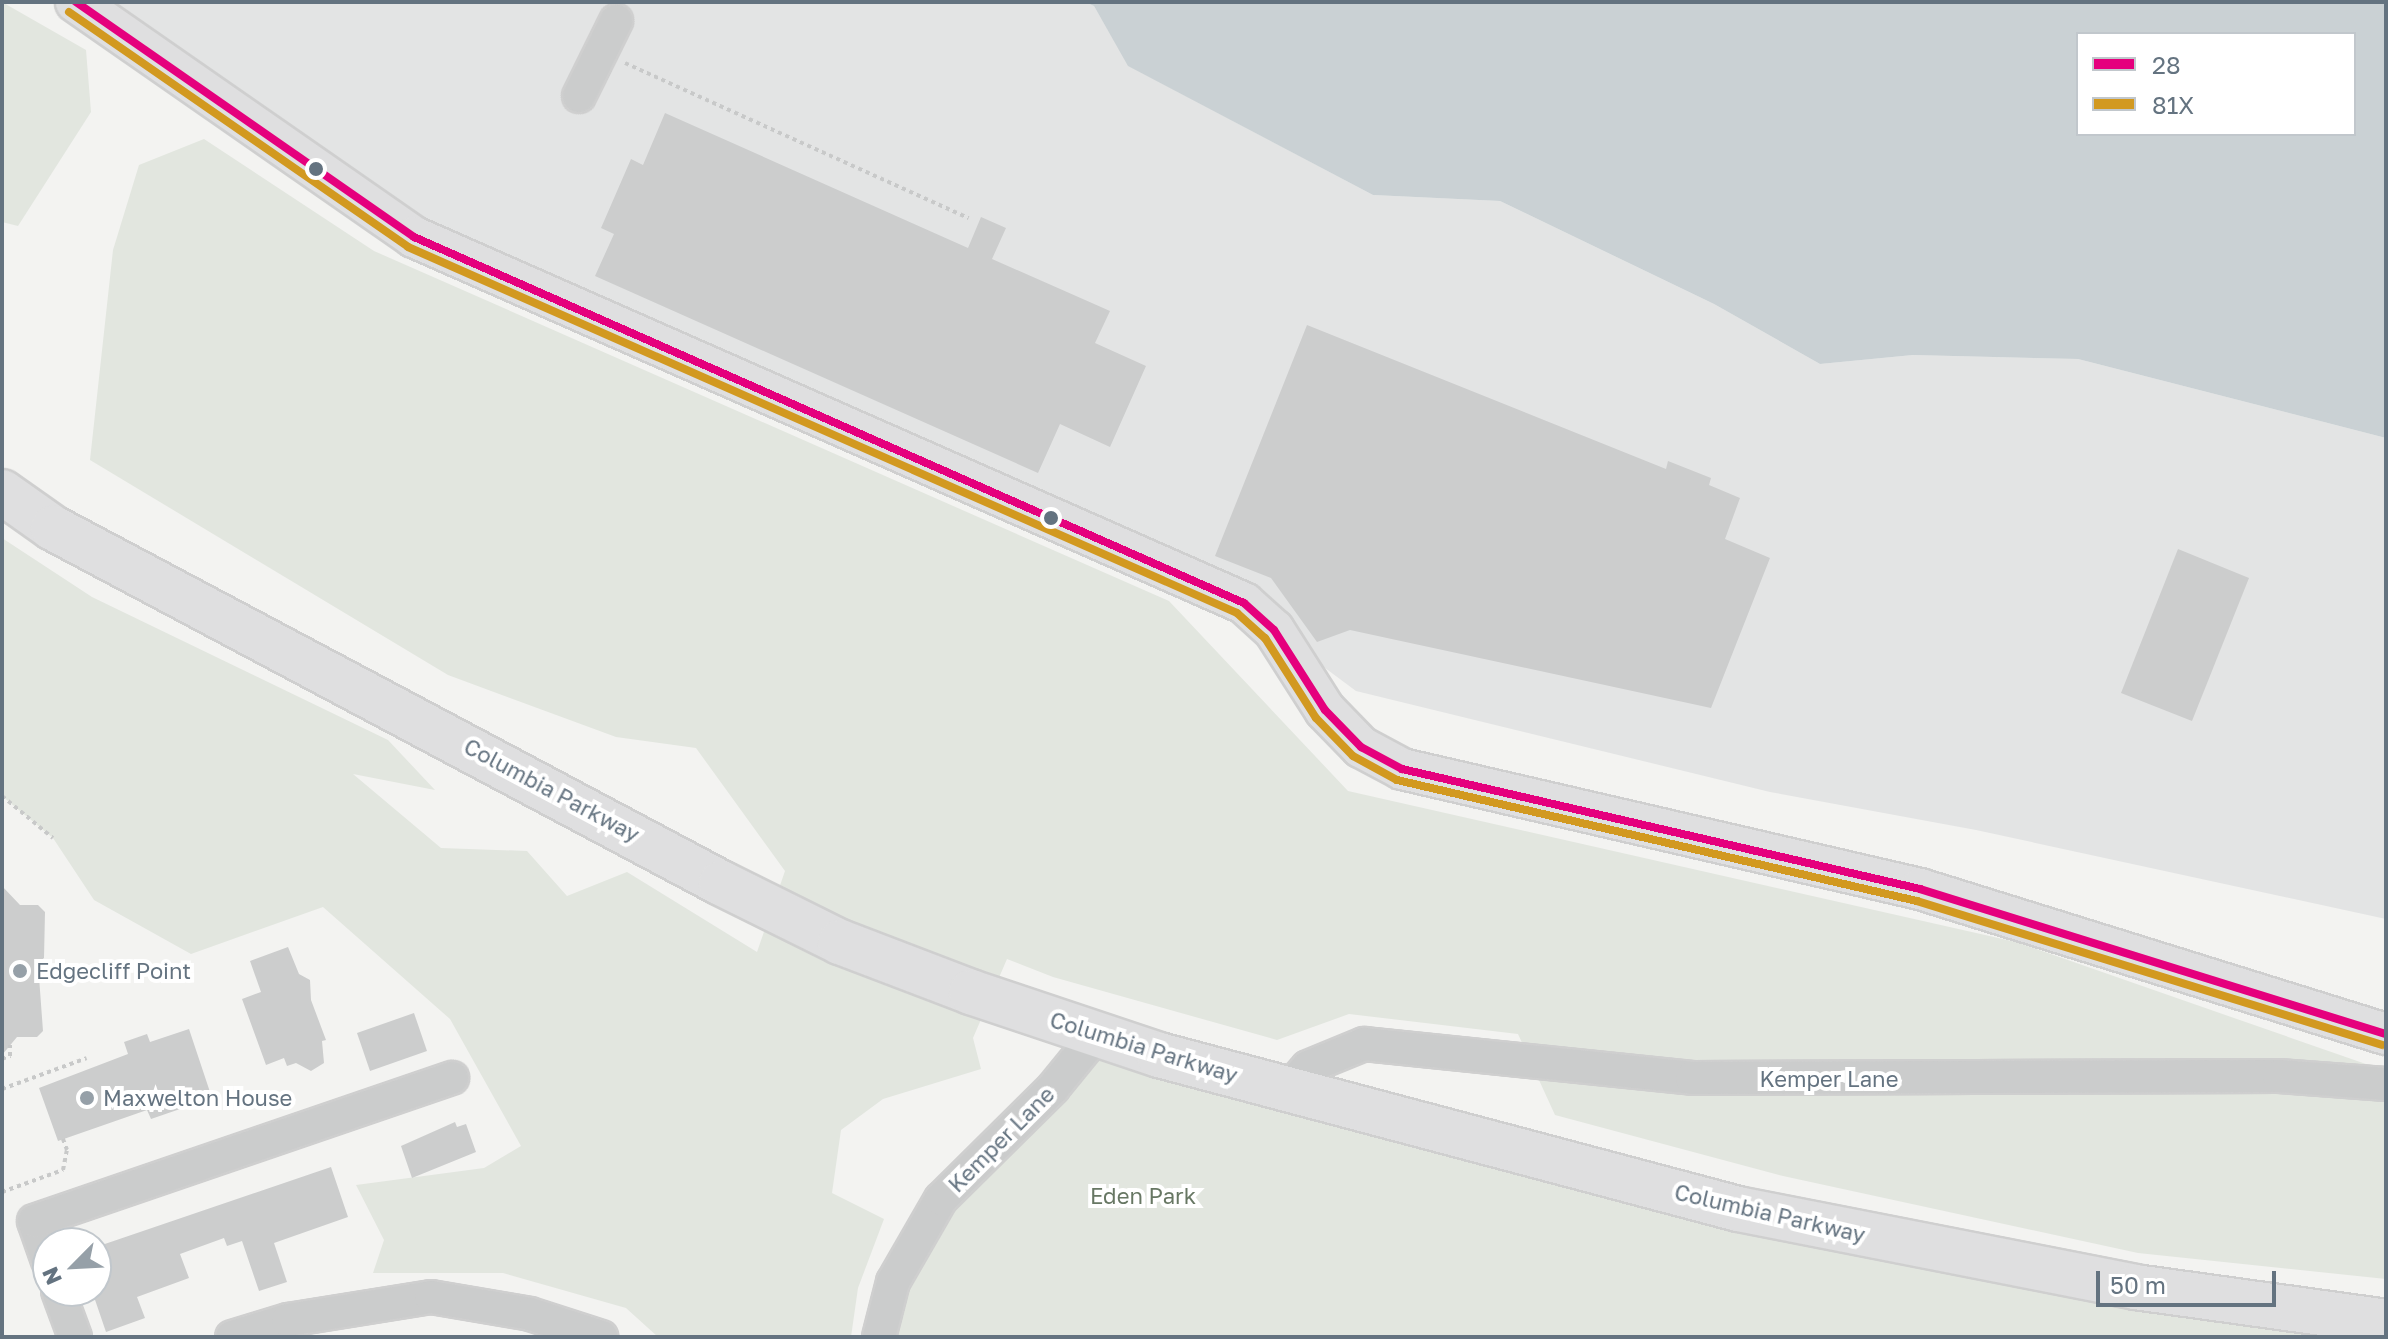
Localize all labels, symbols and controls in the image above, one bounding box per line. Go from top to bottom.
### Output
legend [2076,32,2356,136]
text: 28 [2152,50,2181,79]
text: 81X [2152,90,2194,119]
unlabelled marker [308,161,324,177]
unlabelled marker [1043,510,1059,526]
street label: Columbia Parkway [460,733,644,847]
place label: Edgecliff Point [36,958,191,984]
marker: Edgecliff Point [11,962,29,980]
street label: Columbia Parkway [1047,1006,1241,1088]
street label: Kemper Lane [1760,1066,1898,1092]
street label: Kemper Lane [943,1081,1059,1197]
place label: Maxwelton House [103,1085,292,1111]
marker: Maxwelton House [78,1089,96,1107]
street label: Columbia Parkway [1672,1178,1868,1248]
park label: Eden Park [1090,1183,1196,1209]
north arrow [32,1227,112,1307]
scale bar [2100,1255,2280,1305]
text: N [36,1263,67,1289]
text: 50 m [2110,1270,2166,1299]

